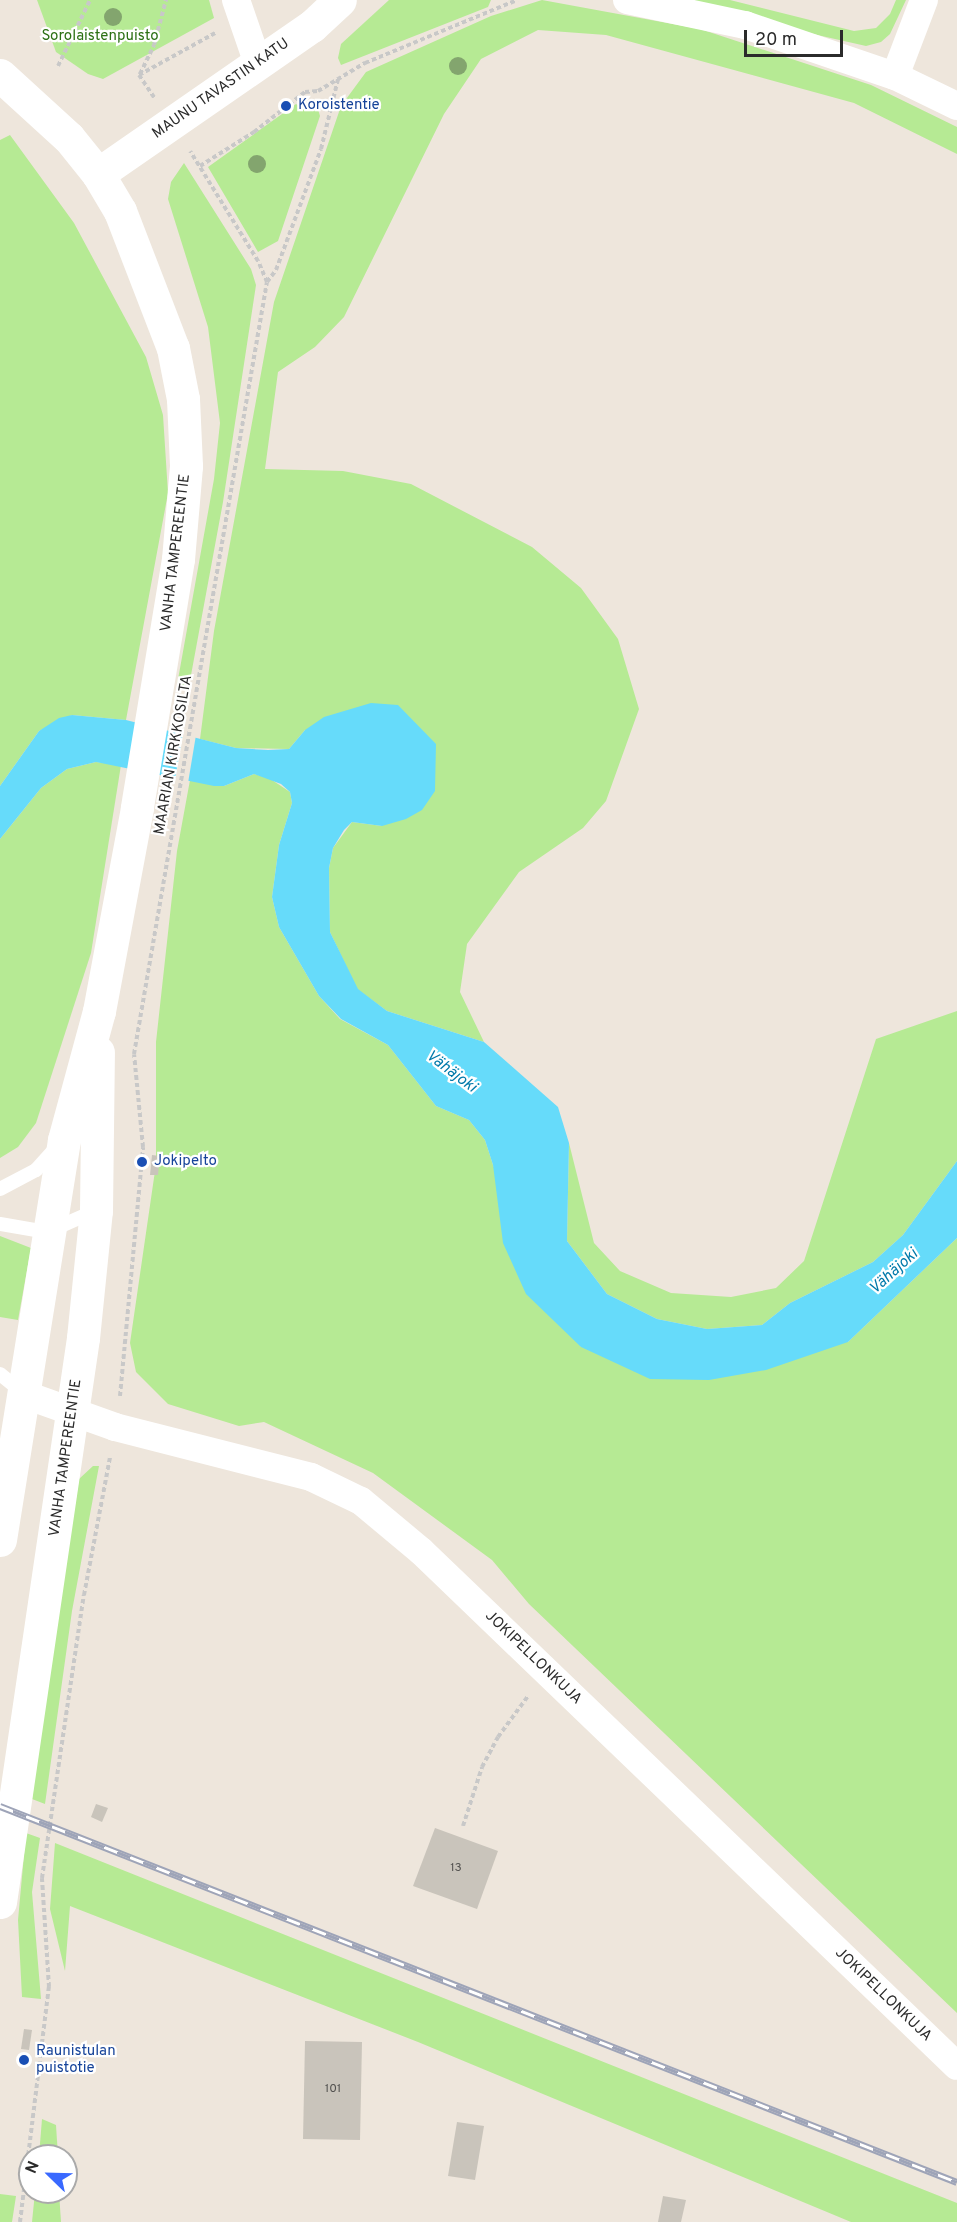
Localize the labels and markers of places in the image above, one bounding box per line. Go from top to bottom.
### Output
place label: Koroistentie [298,97,380,115]
marker: Koroistentie [279,99,293,113]
place label: Jokipelto [154,1153,217,1171]
marker: Jokipelto [135,1155,149,1169]
place label: Raunistulan puistotie [36,2042,116,2077]
marker: Raunistulan puistotie [17,2053,31,2067]

